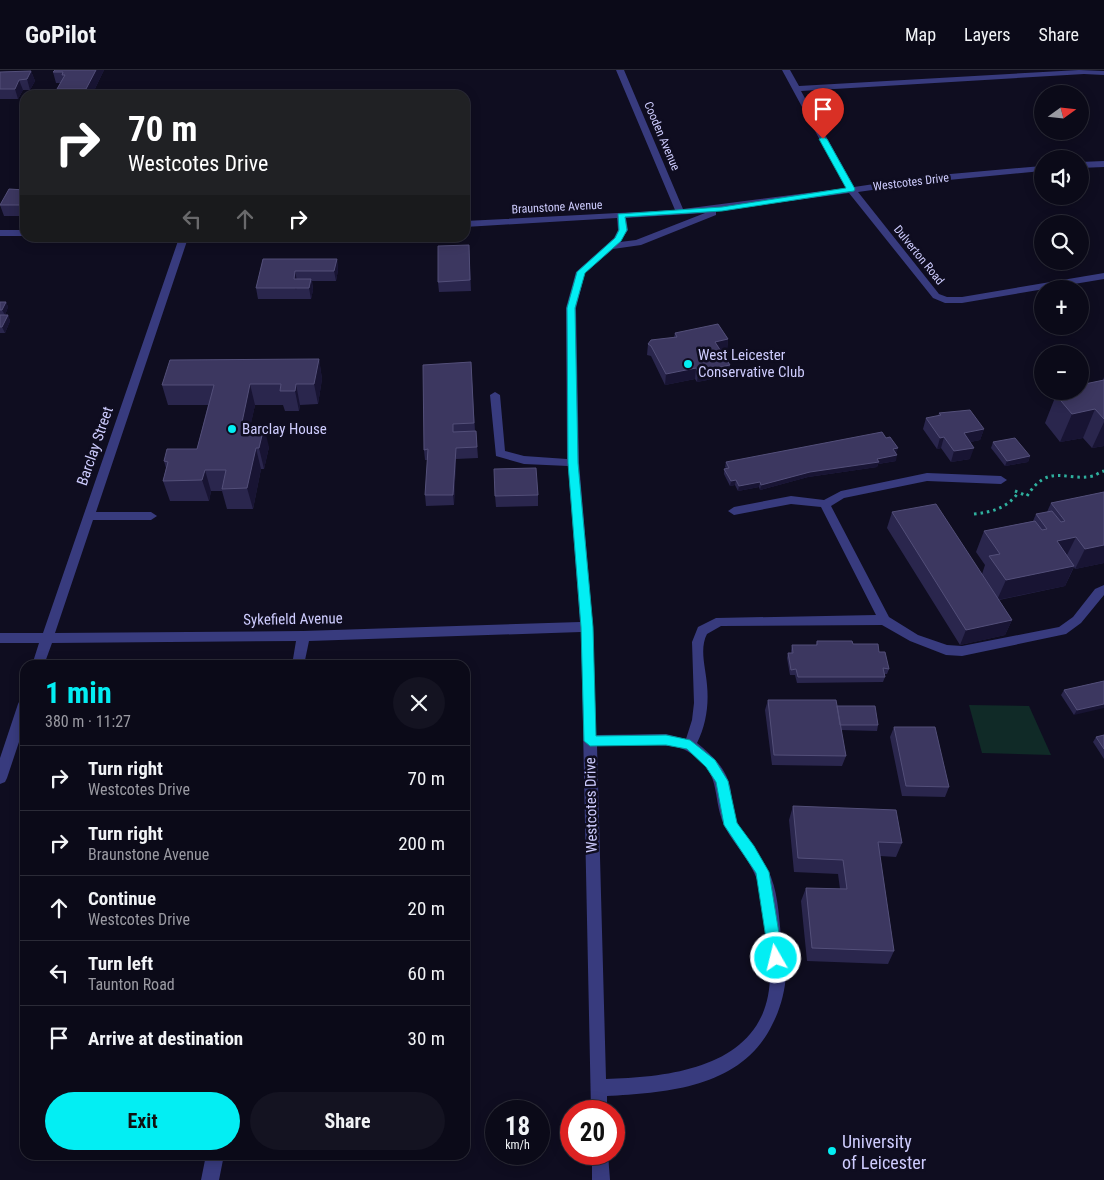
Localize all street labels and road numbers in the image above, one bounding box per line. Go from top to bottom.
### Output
street label: Cooden Avenue [641,99,683,173]
street label: Westcotes Drive [872,170,950,194]
street label: Braunstone Avenue [511,198,603,216]
street label: Dulverton Road [891,223,947,287]
street label: Barclay Street [73,404,117,488]
street label: Sykefield Avenue [243,609,343,629]
street label: Westcotes Drive [581,757,601,853]

